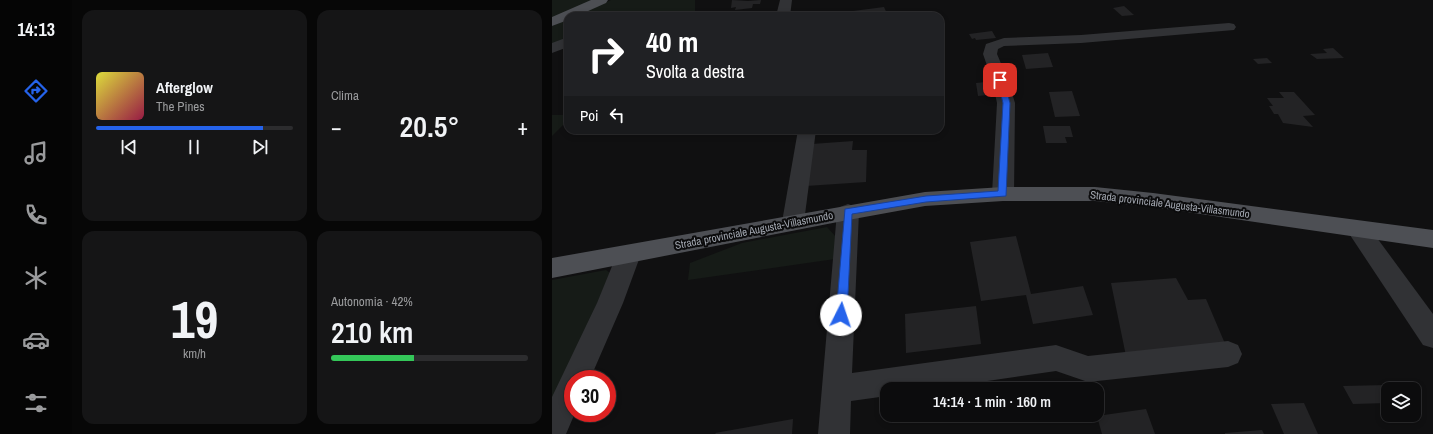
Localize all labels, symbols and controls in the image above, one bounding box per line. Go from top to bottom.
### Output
text: 14:13 [17,17,55,42]
text: 40 m [646,23,698,61]
icon: right [580,28,632,80]
text: Svolta a destra [646,59,744,84]
pin [983,63,1017,97]
icon: arrive [989,69,1011,91]
icon: directions [22,77,50,105]
text: Afterglow [156,77,213,98]
text: Clima [331,87,359,104]
text: The Pines [156,98,205,115]
icon: left [606,104,628,126]
text: Poi [580,105,598,126]
text: 20.5° [400,106,459,146]
text: − [331,112,342,142]
text: + [517,112,528,142]
icon: previous [118,136,140,158]
icon: pause [183,136,205,158]
icon: next [249,136,271,158]
icon: music [22,139,50,167]
street label: Strada provinciale Augusta-Villasmundo [1089,187,1251,221]
icon: phone [22,201,50,229]
street label: Strada provinciale Augusta-Villasmundo [674,208,834,252]
icon: climate [22,264,50,292]
text: 19 [171,284,218,354]
text: Autonomia · 42% [331,293,413,310]
position arrow [820,294,862,336]
text: 210 km [331,312,413,352]
icon: car [22,326,50,354]
text: km/h [183,345,206,362]
speed limit sign: 30 [564,370,616,422]
map controls [1381,382,1421,422]
button: layers [1381,382,1421,422]
icon: filters [22,389,50,417]
text: 14:14 · 1 min · 160 m [933,391,1051,412]

